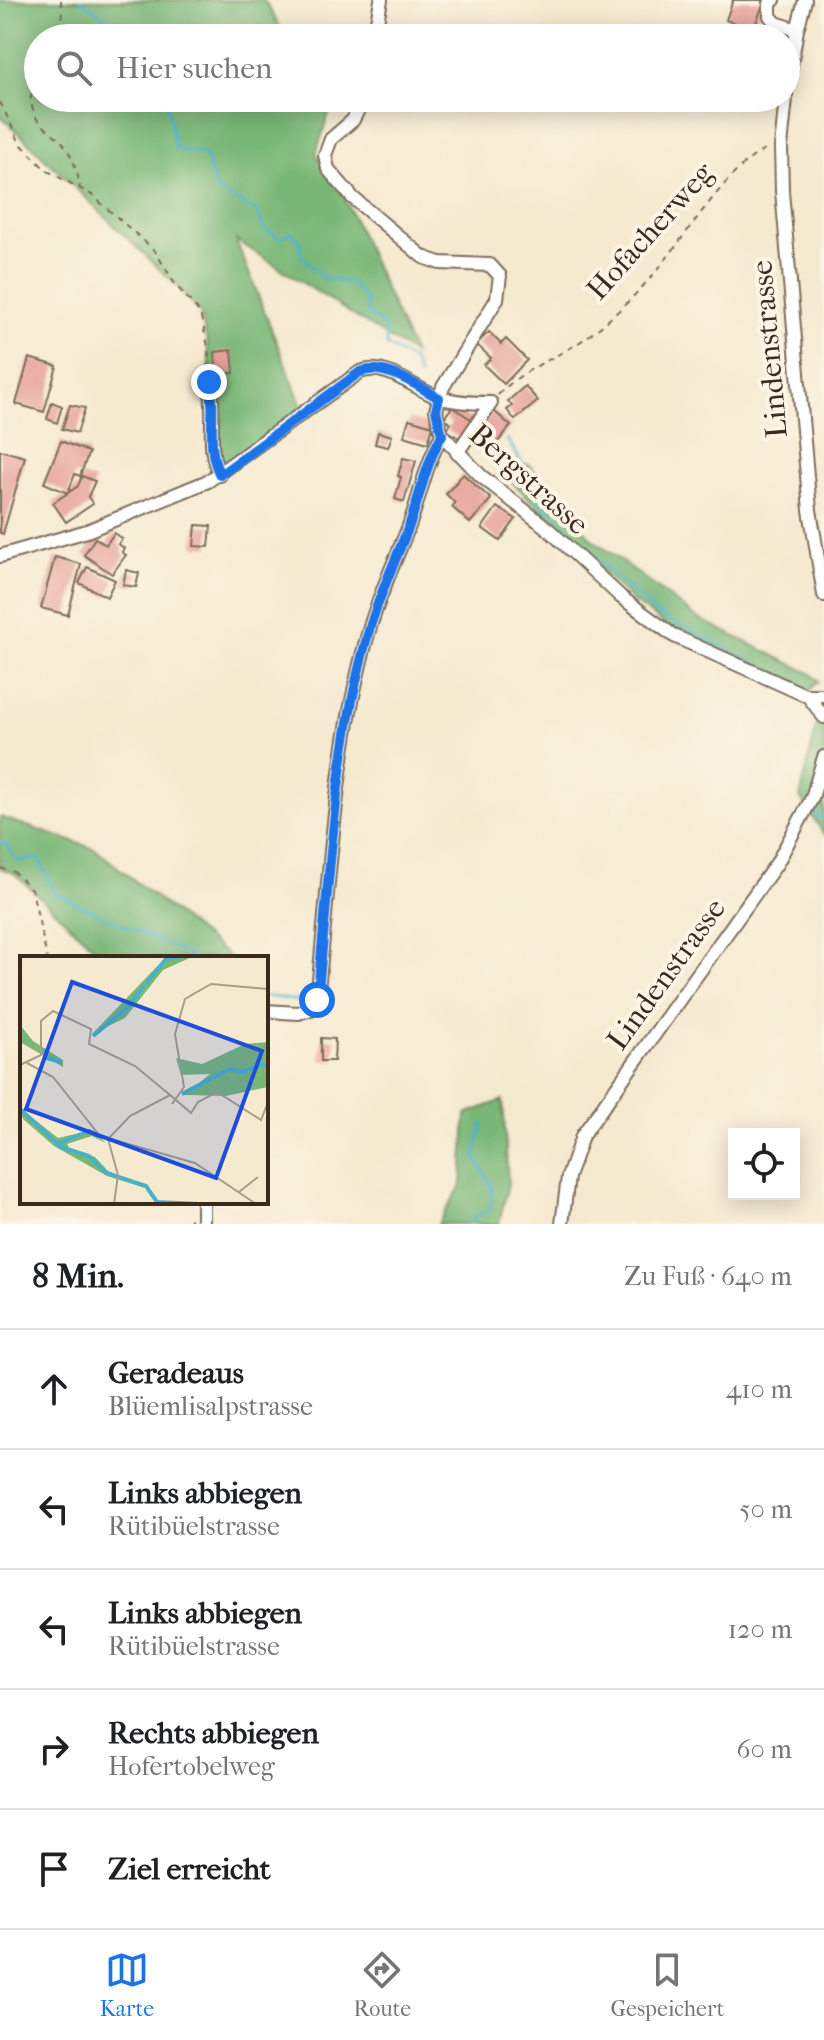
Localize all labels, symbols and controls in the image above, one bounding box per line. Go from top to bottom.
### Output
search box [24,24,800,112]
icon: search [52,46,96,90]
text: Hier suchen [116,51,272,86]
street label: Hofacherweg [580,155,722,307]
street label: Lindenstrasse [744,259,795,439]
route end [191,364,227,400]
street label: Bergstrasse [462,417,596,542]
street label: Lindenstrasse [600,892,733,1057]
inset map [20,956,268,1204]
route start [299,982,335,1018]
map controls [728,1128,800,1200]
button: locate [728,1128,800,1200]
text: 8 Min. [32,1256,124,1296]
text: Zu Fuß · 640 m [624,1261,792,1292]
text: Geradeaus [108,1356,244,1391]
icon: ahead [32,1367,76,1411]
text: 410 m [726,1374,792,1405]
text: Blüemlisalpstrasse [108,1391,313,1422]
text: Links abbiegen [108,1476,302,1511]
icon: left [32,1487,76,1531]
text: 50 m [739,1494,792,1525]
text: Rütibüelstrasse [108,1511,280,1542]
text: Links abbiegen [108,1596,302,1631]
icon: left [32,1607,76,1651]
text: 120 m [728,1614,792,1645]
text: Rütibüelstrasse [108,1631,280,1662]
text: Rechts abbiegen [108,1716,319,1751]
icon: right [32,1727,76,1771]
text: 60 m [736,1734,792,1765]
text: Hofertobelweg [108,1751,275,1782]
icon: arrive [32,1847,76,1891]
text: Ziel erreicht [108,1852,270,1887]
tab: Karte [100,1948,154,2022]
tab: Route [354,1948,411,2022]
tab: Gespeichert [611,1948,724,2022]

